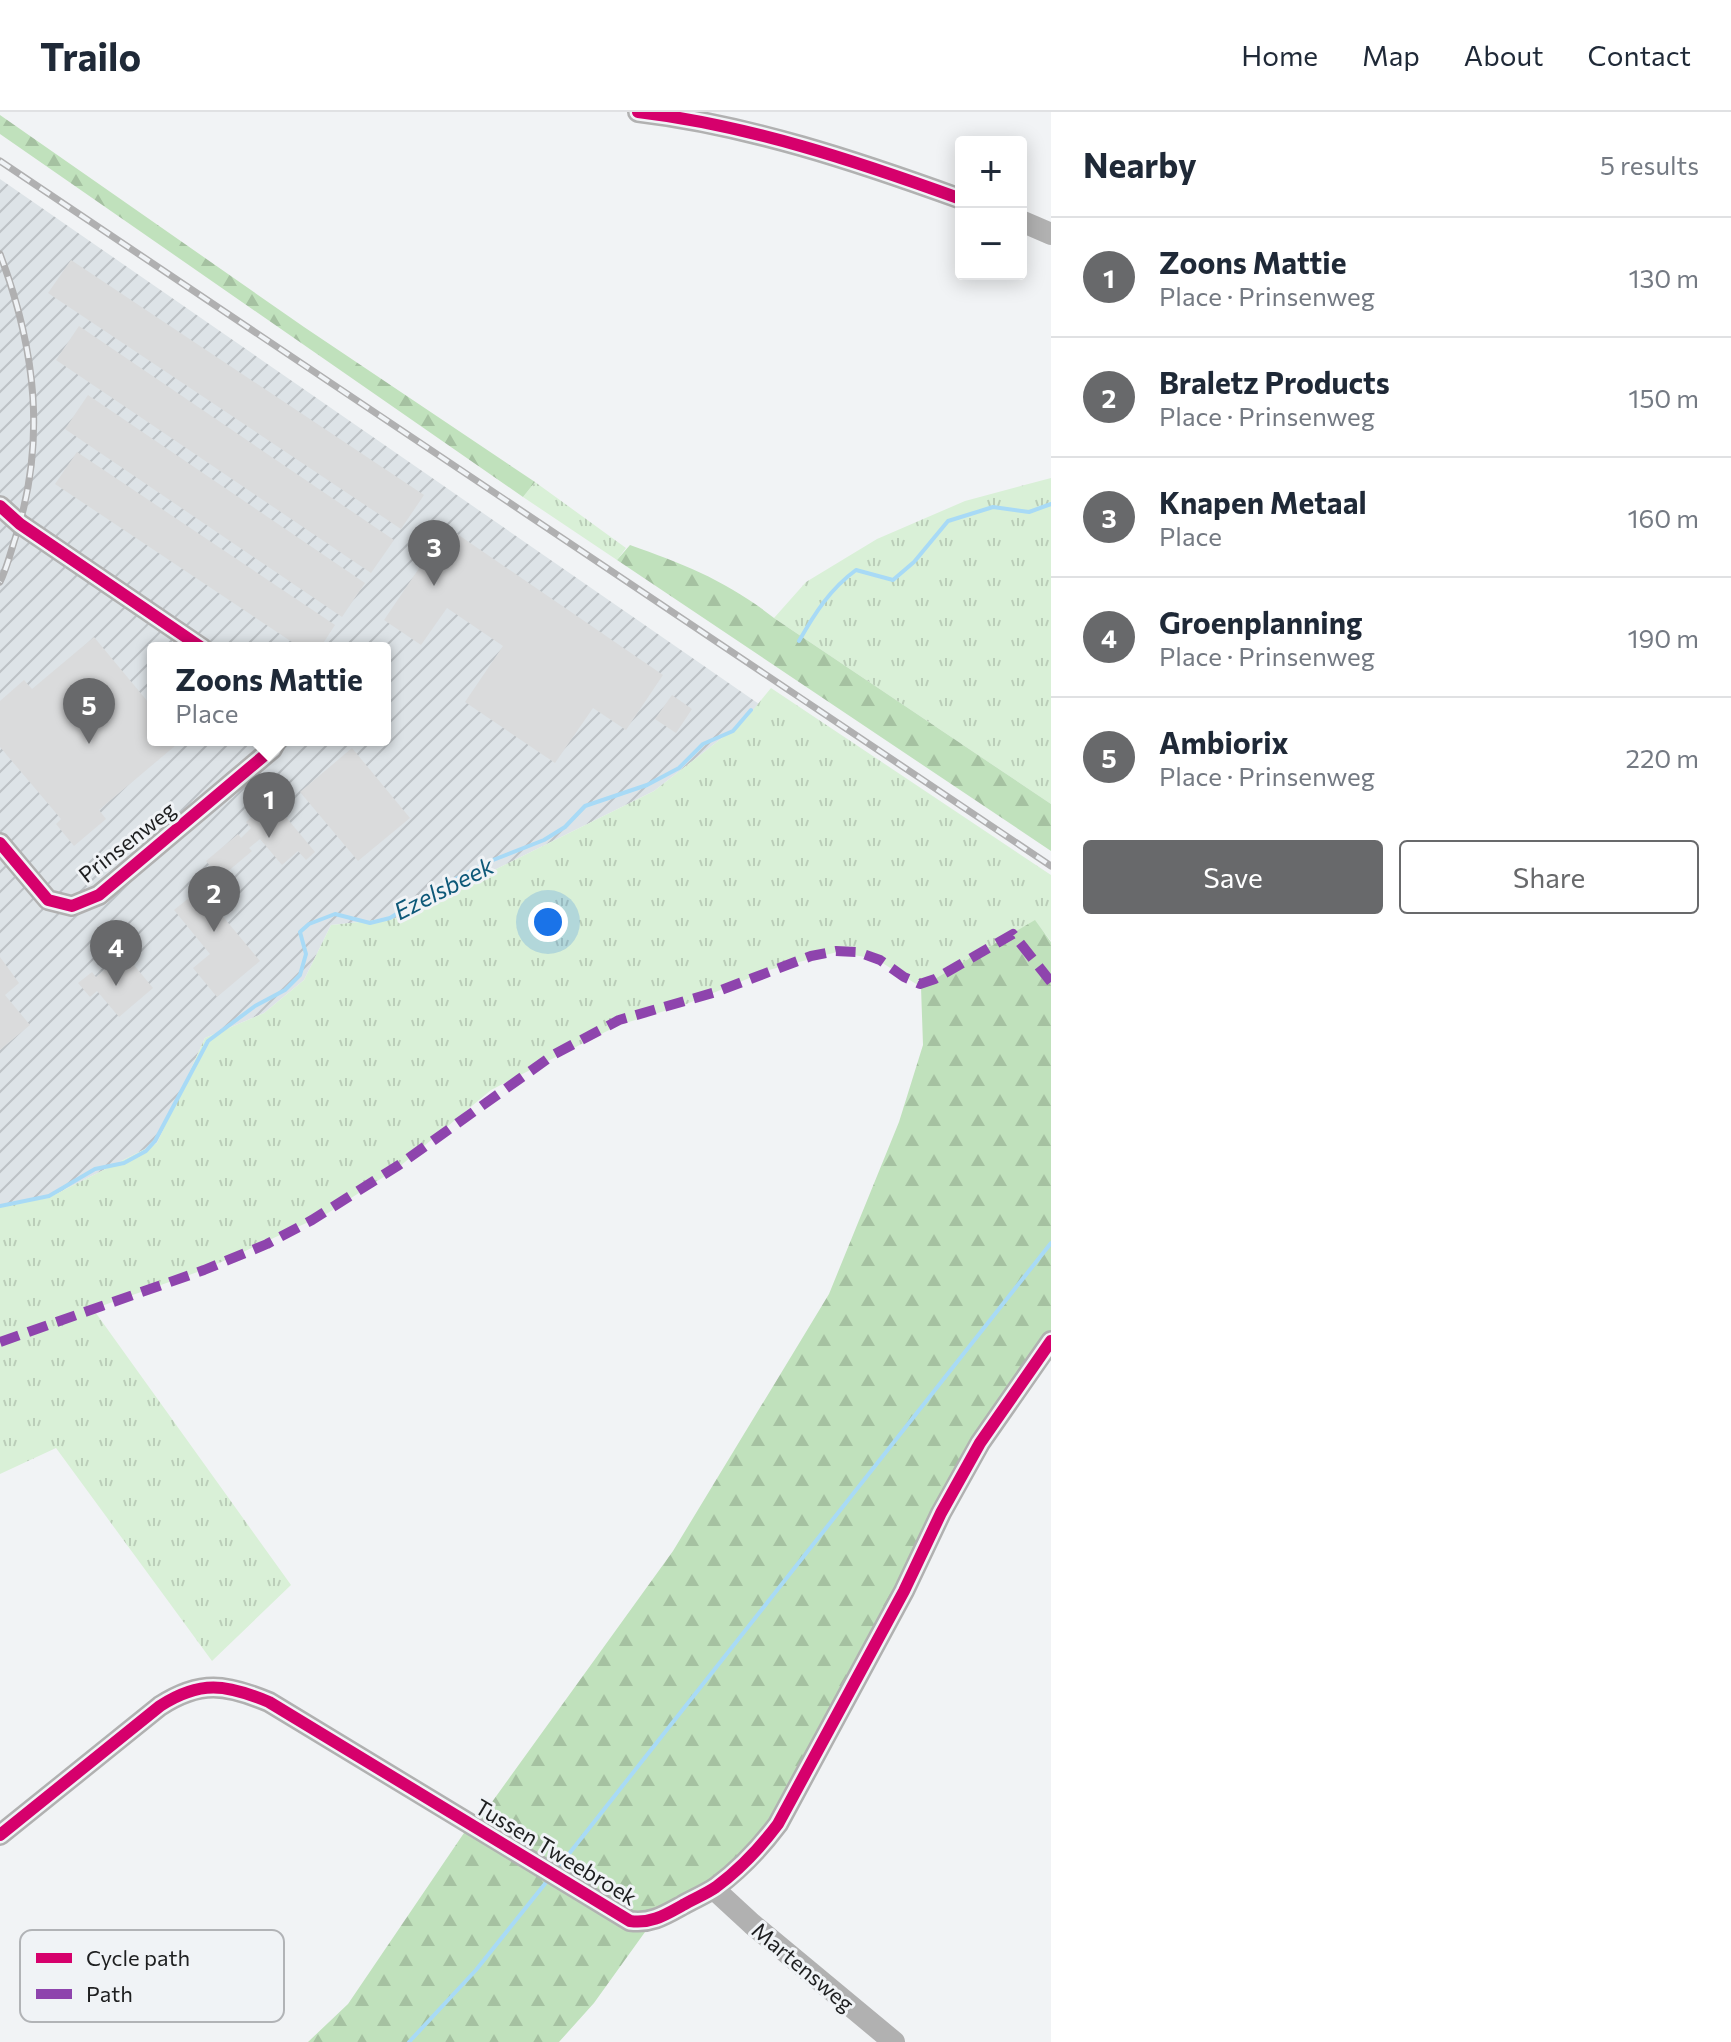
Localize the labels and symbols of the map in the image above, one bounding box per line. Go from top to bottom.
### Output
pin: 3 [408,520,460,586]
pin: 5 [63,678,115,744]
pin: 1 [243,772,295,838]
street label: Prinsenweg [73,795,181,888]
water label: Ezelsbeek [388,850,499,925]
pin: 2 [188,866,240,932]
your location [528,902,568,942]
pin: 4 [90,920,142,986]
street label: Tussen Tweebroek [470,1793,642,1911]
street label: Martensweg [747,1916,860,2017]
legend [20,1930,284,2022]
text: Cycle path [86,1944,190,1971]
text: Path [86,1980,133,2007]

